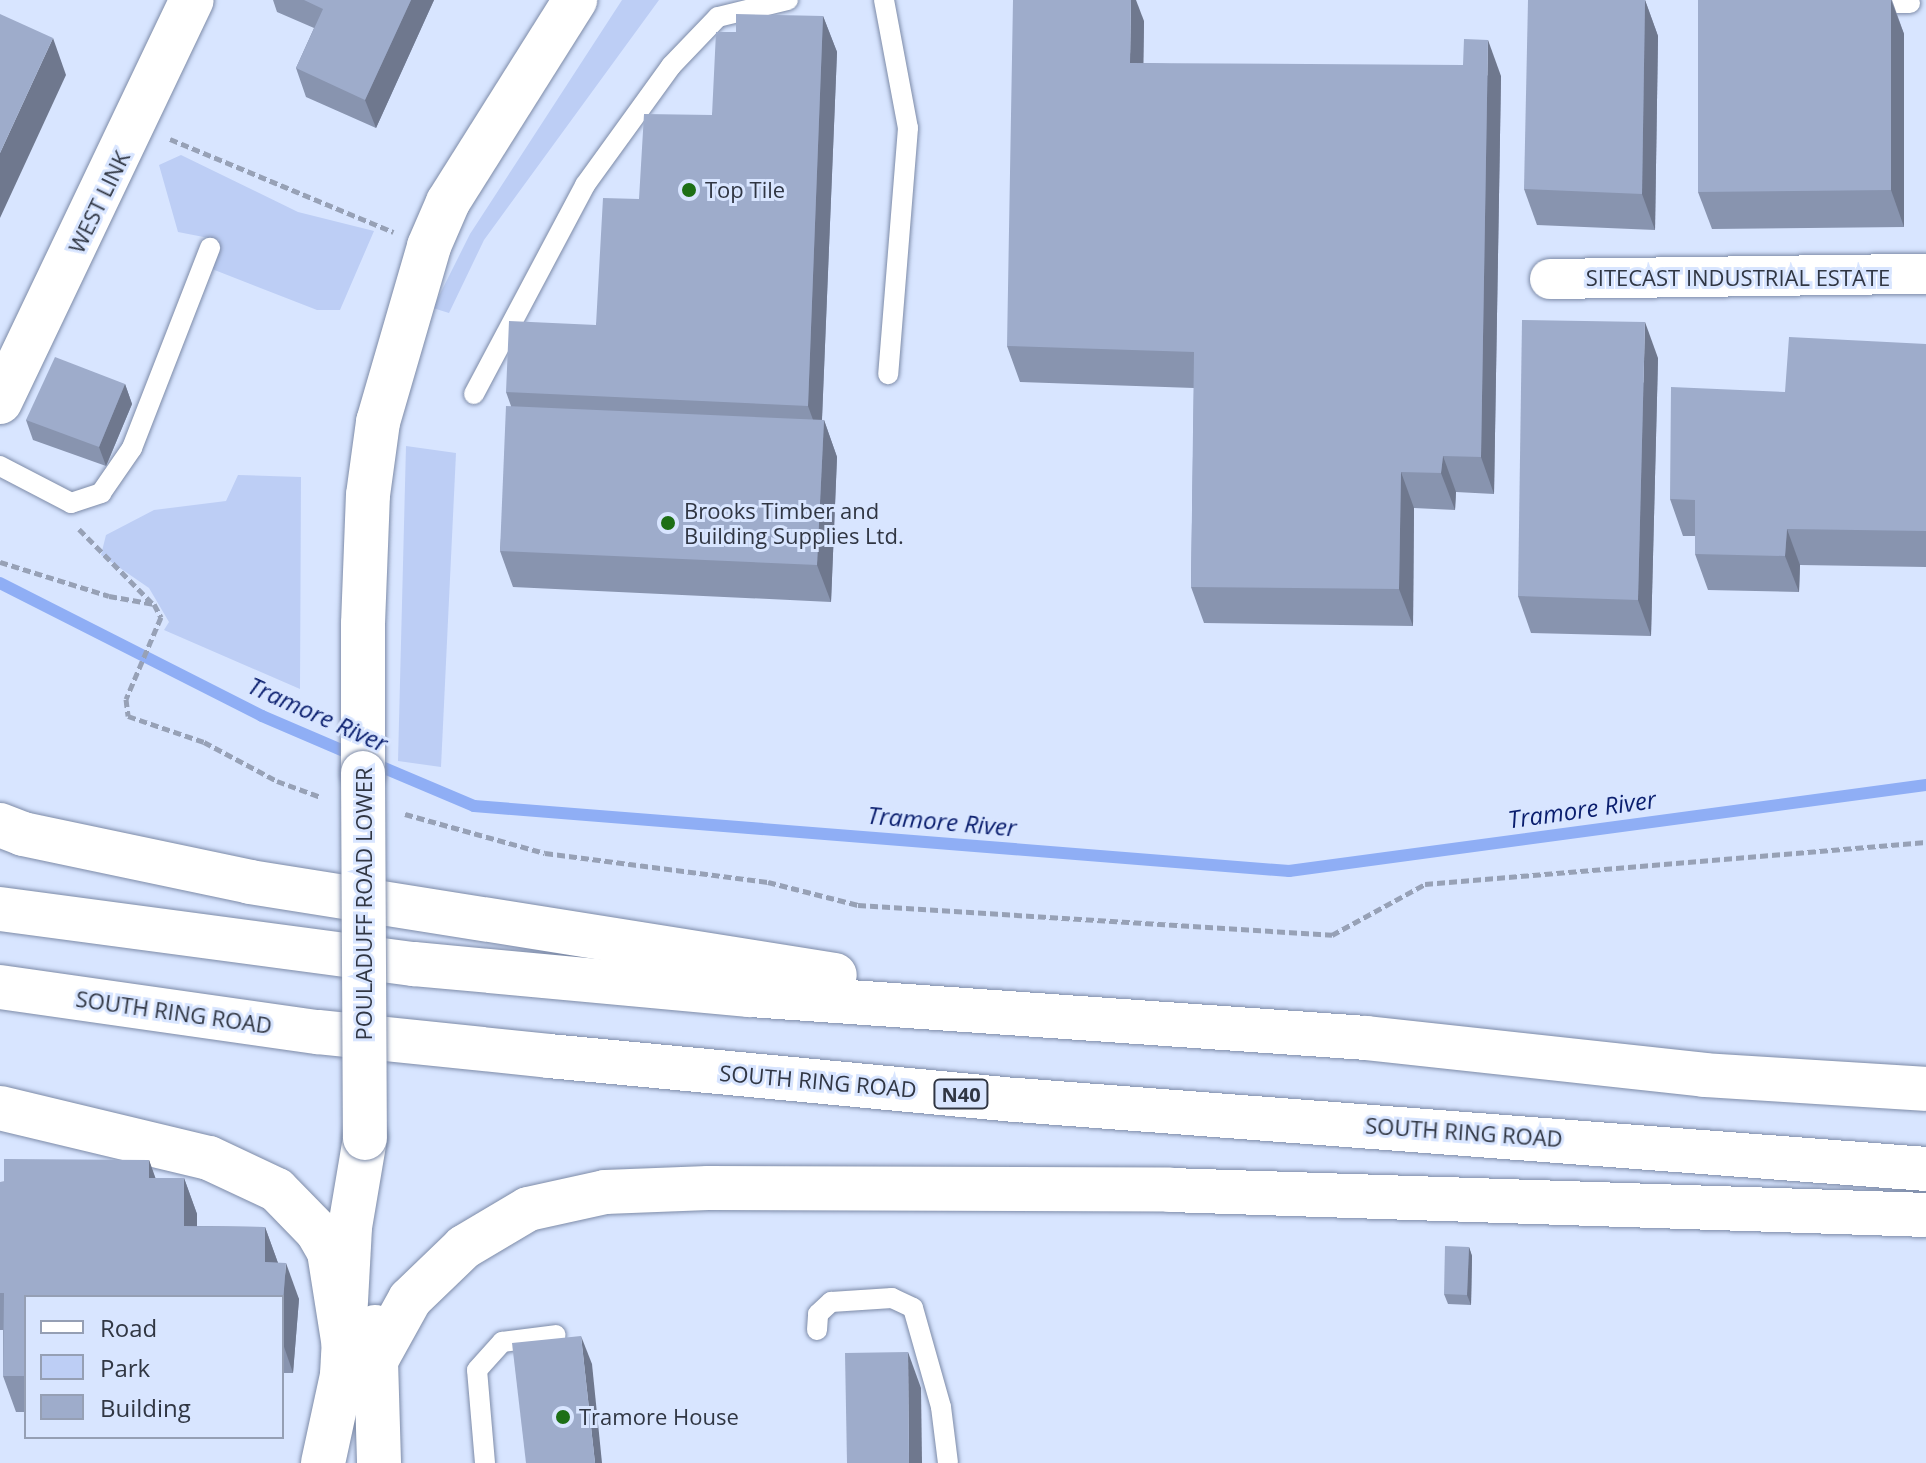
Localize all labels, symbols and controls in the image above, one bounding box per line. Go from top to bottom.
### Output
street label: WEST LINK [63,147,135,257]
place label: Top Tile [705,177,785,203]
marker: Top Tile [680,181,698,199]
street label: SITECAST INDUSTRIAL ESTATE [1586,265,1890,291]
place label: Brooks Timber and Building Supplies Ltd. [684,497,904,548]
marker: Brooks Timber and Building Supplies Ltd. [659,514,677,532]
water label: Tramore River [244,670,392,758]
street label: POULADUFF ROAD LOWER [351,767,377,1041]
water label: Tramore River [1506,784,1658,834]
water label: Tramore River [866,800,1018,842]
street label: SOUTH RING ROAD [74,985,274,1039]
street label: SOUTH RING ROAD [718,1059,918,1103]
road number: N40 [933,1078,989,1110]
street label: SOUTH RING ROAD [1364,1112,1564,1152]
legend [24,1295,284,1439]
text: Road [100,1311,157,1344]
text: Park [100,1351,150,1384]
text: Building [100,1391,191,1424]
place label: Tramore House [579,1404,739,1430]
marker: Tramore House [554,1408,572,1426]

